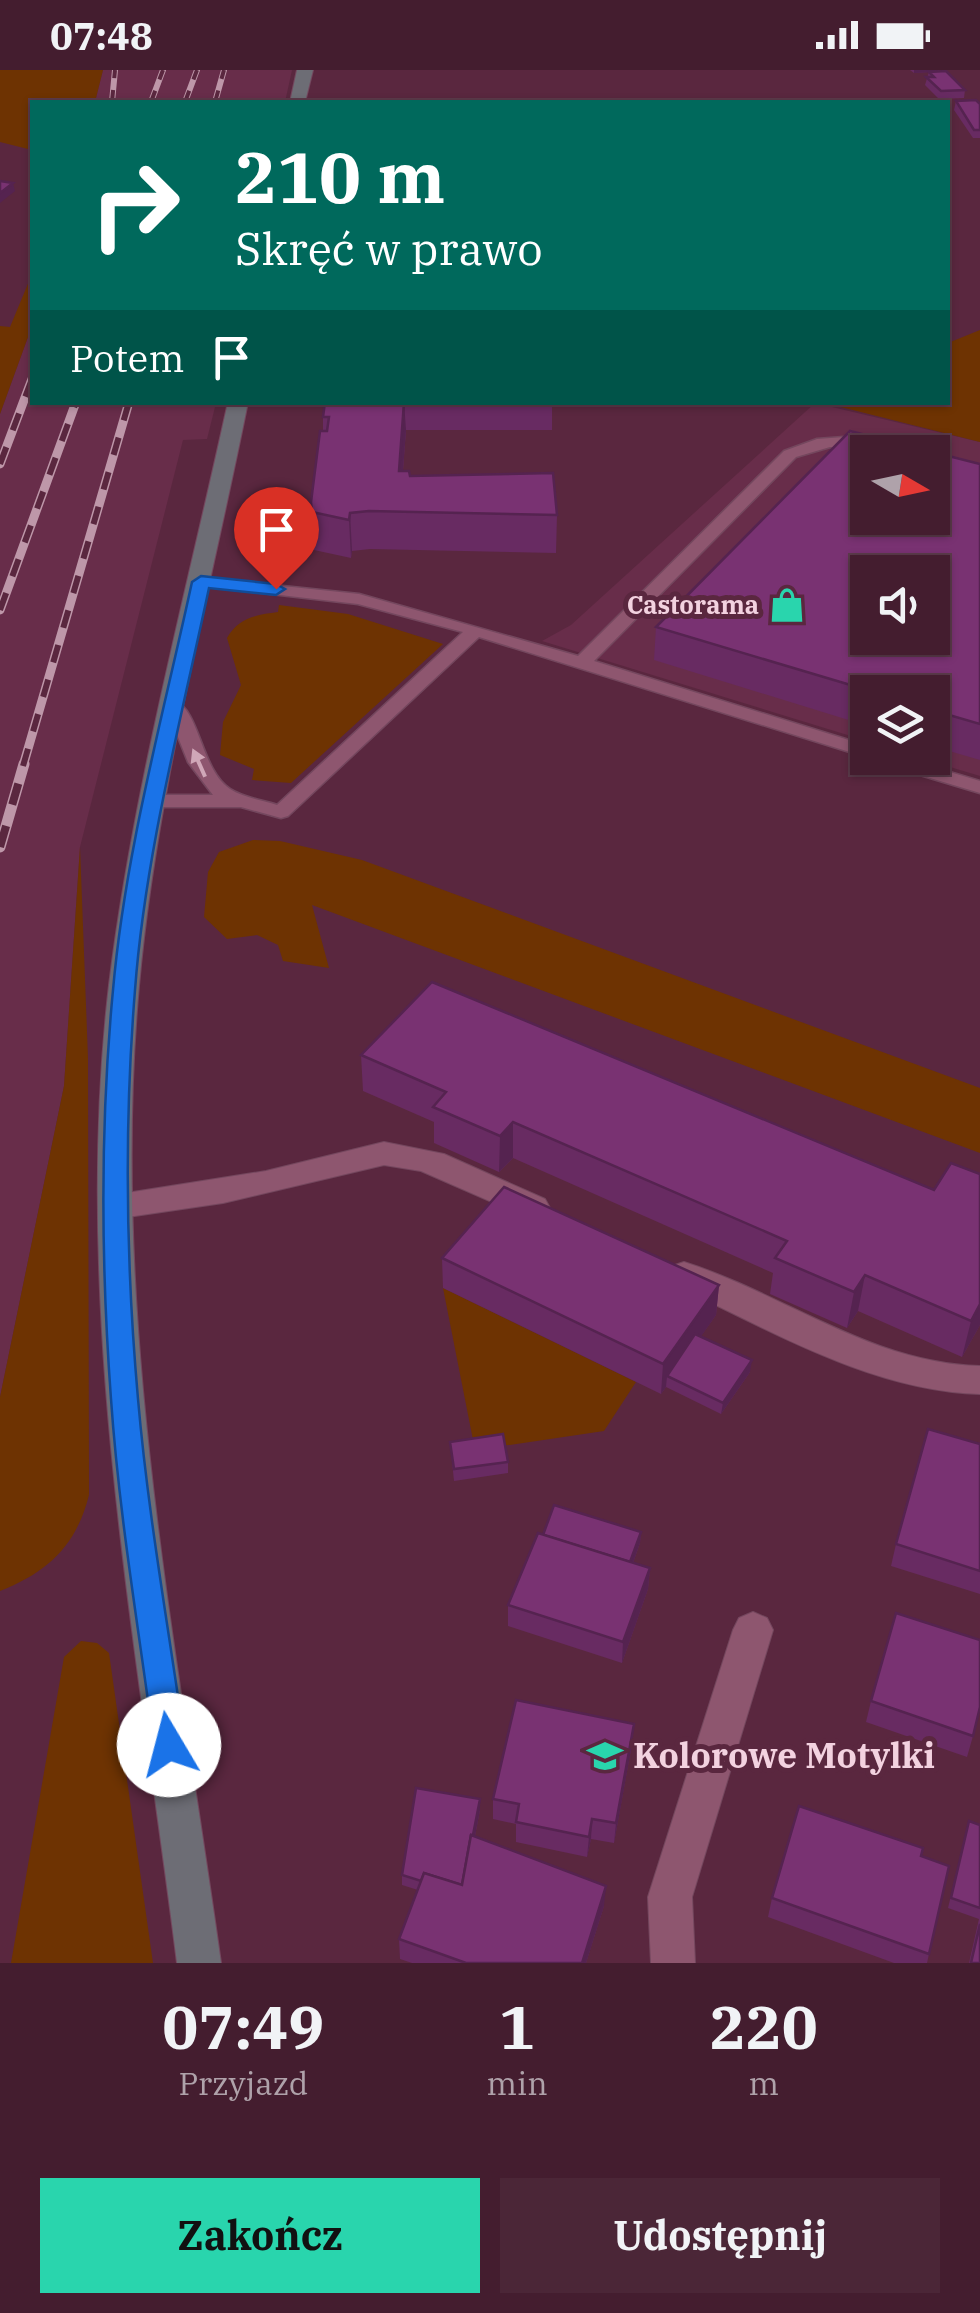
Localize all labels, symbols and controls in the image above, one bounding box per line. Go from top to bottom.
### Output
text: 07:48 [50,11,153,60]
text: 210 m [235,131,445,222]
icon: right [70,140,200,270]
text: Skręć w prawo [235,219,543,277]
icon: arrive [204,330,259,385]
text: Potem [70,333,184,382]
north arrow [850,435,950,535]
map controls [850,435,950,775]
pin [234,487,319,590]
icon: arrive [249,502,304,557]
button: sound [850,555,950,655]
shop icon: Castorama [768,586,806,624]
place label: Castorama [627,588,759,621]
button: layers [850,675,950,775]
one-way arrow [191,748,207,777]
position arrow [117,1693,221,1797]
place label: Kolorowe Motylki [633,1732,935,1778]
school or university icon: Kolorowe Motylki [586,1737,624,1775]
text: 07:49 [162,1987,324,2066]
text: 1 [499,1987,535,2066]
text: 220 [710,1987,818,2066]
text: Przyjazd [178,2062,308,2104]
text: min [487,2062,548,2104]
text: m [749,2062,779,2104]
button: Zakończ [40,2178,480,2293]
button: Udostępnij [500,2178,940,2293]

